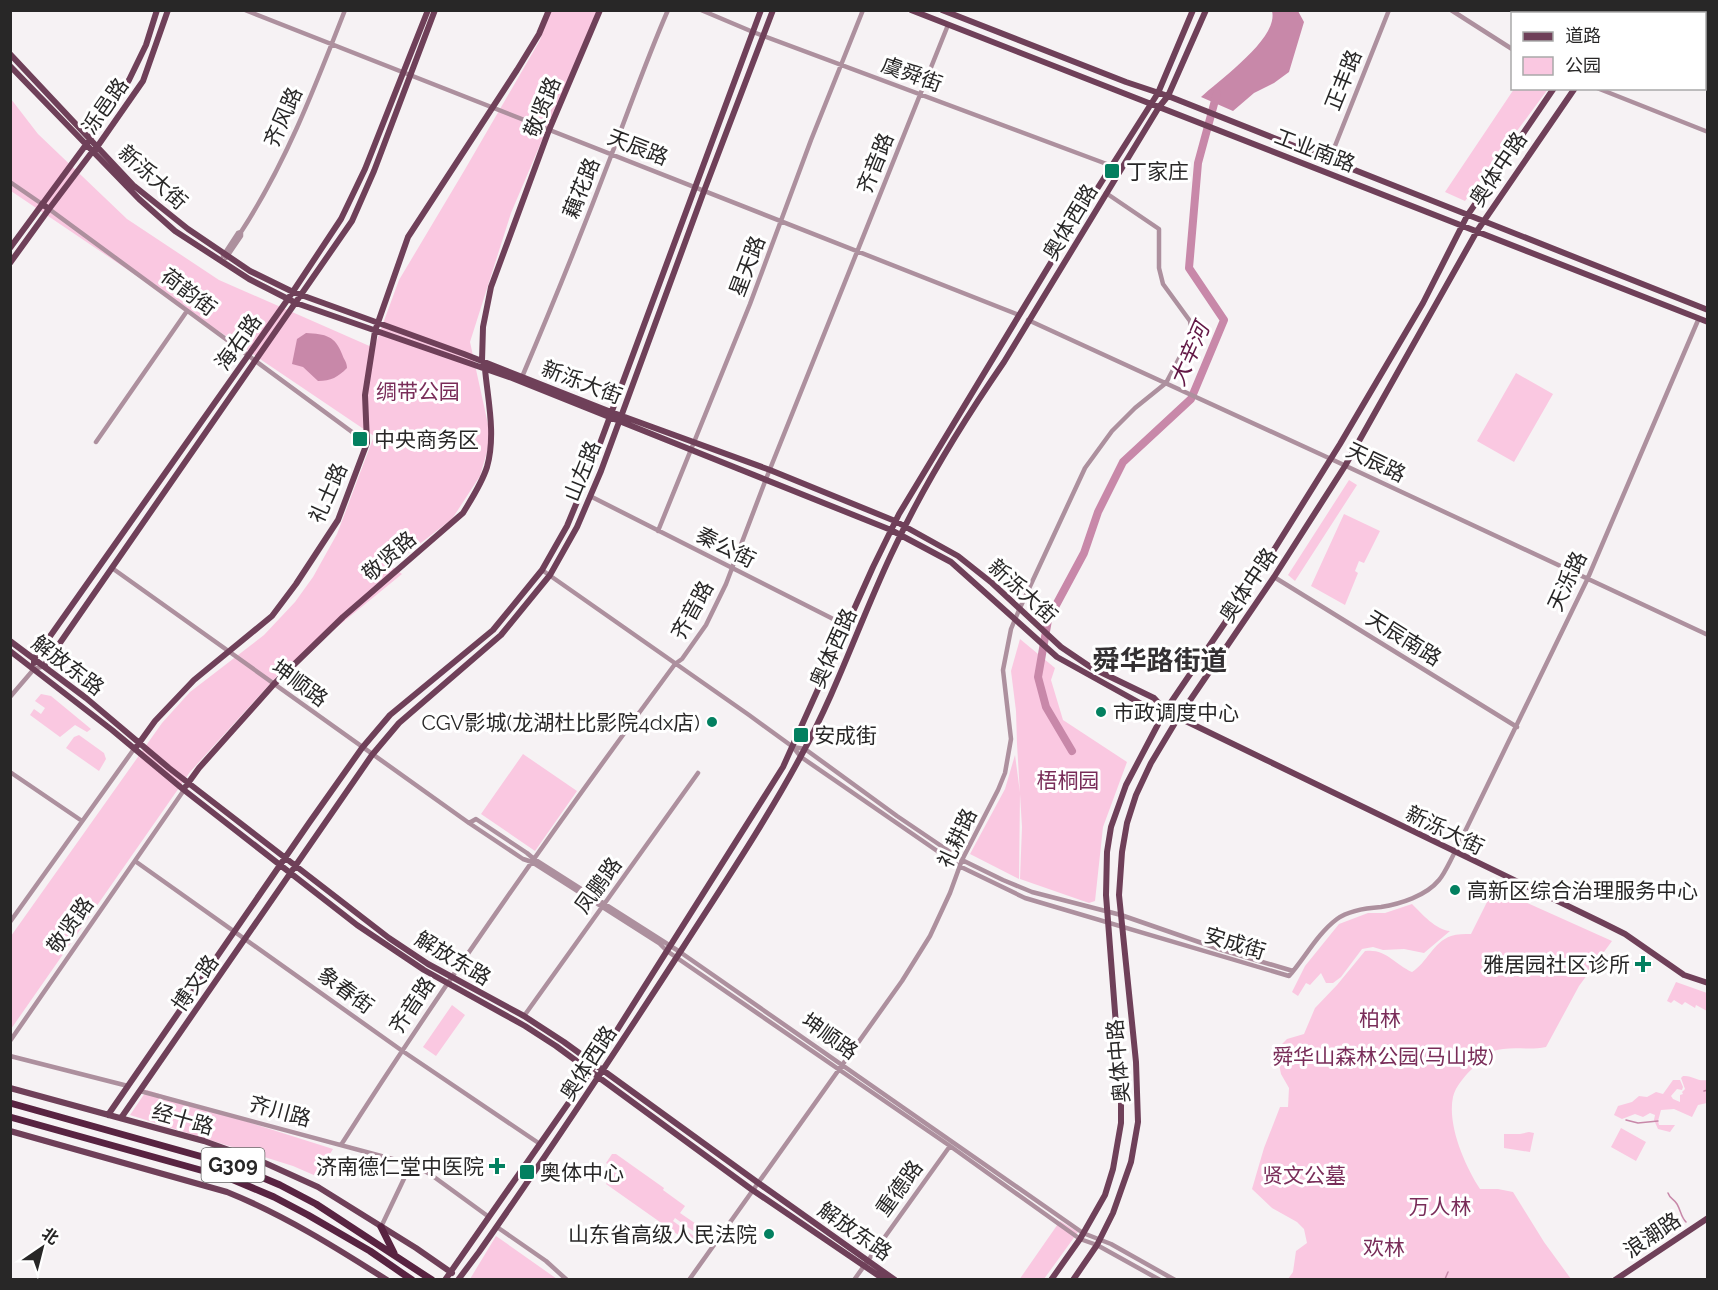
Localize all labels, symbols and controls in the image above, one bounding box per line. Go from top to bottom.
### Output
legend [1511,12,1706,90]
text: 道路 [1565,25,1601,46]
street label: 正丰路 [1320,46,1366,114]
street label: 虞舜街 [878,51,946,97]
text: 公园 [1565,55,1601,76]
street label: 泺邑路 [77,73,133,139]
street label: 敬贤路 [519,73,565,141]
street label: 齐风路 [259,83,307,151]
street label: 工业南路 [1271,123,1359,177]
street label: 天辰路 [604,124,672,170]
street label: 奥体中路 [1464,127,1532,211]
street label: 齐音路 [852,129,898,197]
street label: 新泺大街 [113,140,193,214]
street label: 藕花路 [558,154,604,222]
place label: 丁家庄 [1126,159,1189,184]
marker: 丁家庄 [1103,162,1121,180]
street label: 奥体西路 [1038,180,1102,264]
street label: 星天路 [724,232,770,300]
street label: 荷韵街 [156,263,222,321]
street label: 海右路 [210,309,266,375]
water label: 大辛河 [1164,315,1216,389]
street label: 新泺大街 [538,355,626,409]
park label: 绸带公园 [376,379,460,404]
place label: 中央商务区 [374,427,479,452]
marker: 中央商务区 [351,430,369,448]
street label: 山左路 [559,437,605,505]
street label: 天辰路 [1342,437,1410,487]
street label: 礼士路 [304,459,352,527]
street label: 秦公街 [692,522,760,572]
street label: 敬贤路 [357,526,421,586]
street label: 奥体中路 [1214,543,1282,627]
street label: 天泺路 [1542,547,1592,615]
street label: 新泺大街 [983,554,1063,628]
street label: 齐音路 [666,576,718,644]
street label: 奥体西路 [804,605,862,691]
street label: 天辰南路 [1362,605,1446,671]
street label: 解放东路 [27,630,109,700]
district label: 舜华路街道 [1093,645,1228,676]
street label: 坤顺路 [267,654,333,712]
place label: 市政调度中心 [1113,700,1239,725]
marker: 市政调度中心 [1094,705,1108,719]
place label: CGV影城(龙湖杜比影院4dx店) [422,710,700,735]
marker: CGV影城(龙湖杜比影院4dx店) [705,715,719,729]
place label: 安成街 [814,723,877,748]
marker: 安成街 [792,726,810,744]
park label: 梧桐园 [1037,768,1100,793]
street label: 新泺大街 [1402,800,1488,860]
street label: 礼耕路 [932,804,982,872]
street label: 凤鹏路 [569,852,627,918]
place label: 高新区综合治理服务中心 [1467,878,1698,903]
marker: 高新区综合治理服务中心 [1448,883,1462,897]
street label: 敬贤路 [42,892,98,958]
street label: 安成街 [1201,922,1269,964]
street label: 解放东路 [411,926,495,990]
street label: 博文路 [167,950,223,1016]
place label: 雅居园社区诊所 [1483,952,1630,977]
marker: 雅居园社区诊所 [1634,955,1652,973]
street label: 象春街 [313,961,379,1019]
street label: 齐音路 [384,972,440,1038]
park label: 柏林 [1359,1006,1401,1031]
street label: 坤顺路 [797,1008,863,1064]
street label: 奥体中路 [1102,1018,1134,1104]
street label: 奥体西路 [555,1021,621,1105]
park label: 舜华山森林公园(马山坡) [1272,1044,1494,1069]
street label: 齐川路 [246,1091,314,1131]
street label: 经十路 [149,1098,217,1140]
road number: G309 [202,1148,264,1182]
place label: 济南德仁堂中医院 [316,1154,484,1179]
street label: 重德路 [870,1155,928,1221]
marker: 济南德仁堂中医院 [488,1157,506,1175]
place label: 奥体中心 [540,1160,624,1185]
marker: 奥体中心 [518,1163,536,1181]
park label: 贤文公墓 [1262,1163,1346,1188]
park label: 万人林 [1409,1194,1472,1219]
street label: 解放东路 [813,1197,897,1265]
street label: 浪潮路 [1619,1207,1685,1263]
north arrow [12,1218,72,1278]
place label: 山东省高级人民法院 [568,1222,757,1247]
text: 北 [38,1224,62,1248]
marker: 山东省高级人民法院 [762,1227,776,1241]
park label: 欢林 [1363,1235,1405,1260]

